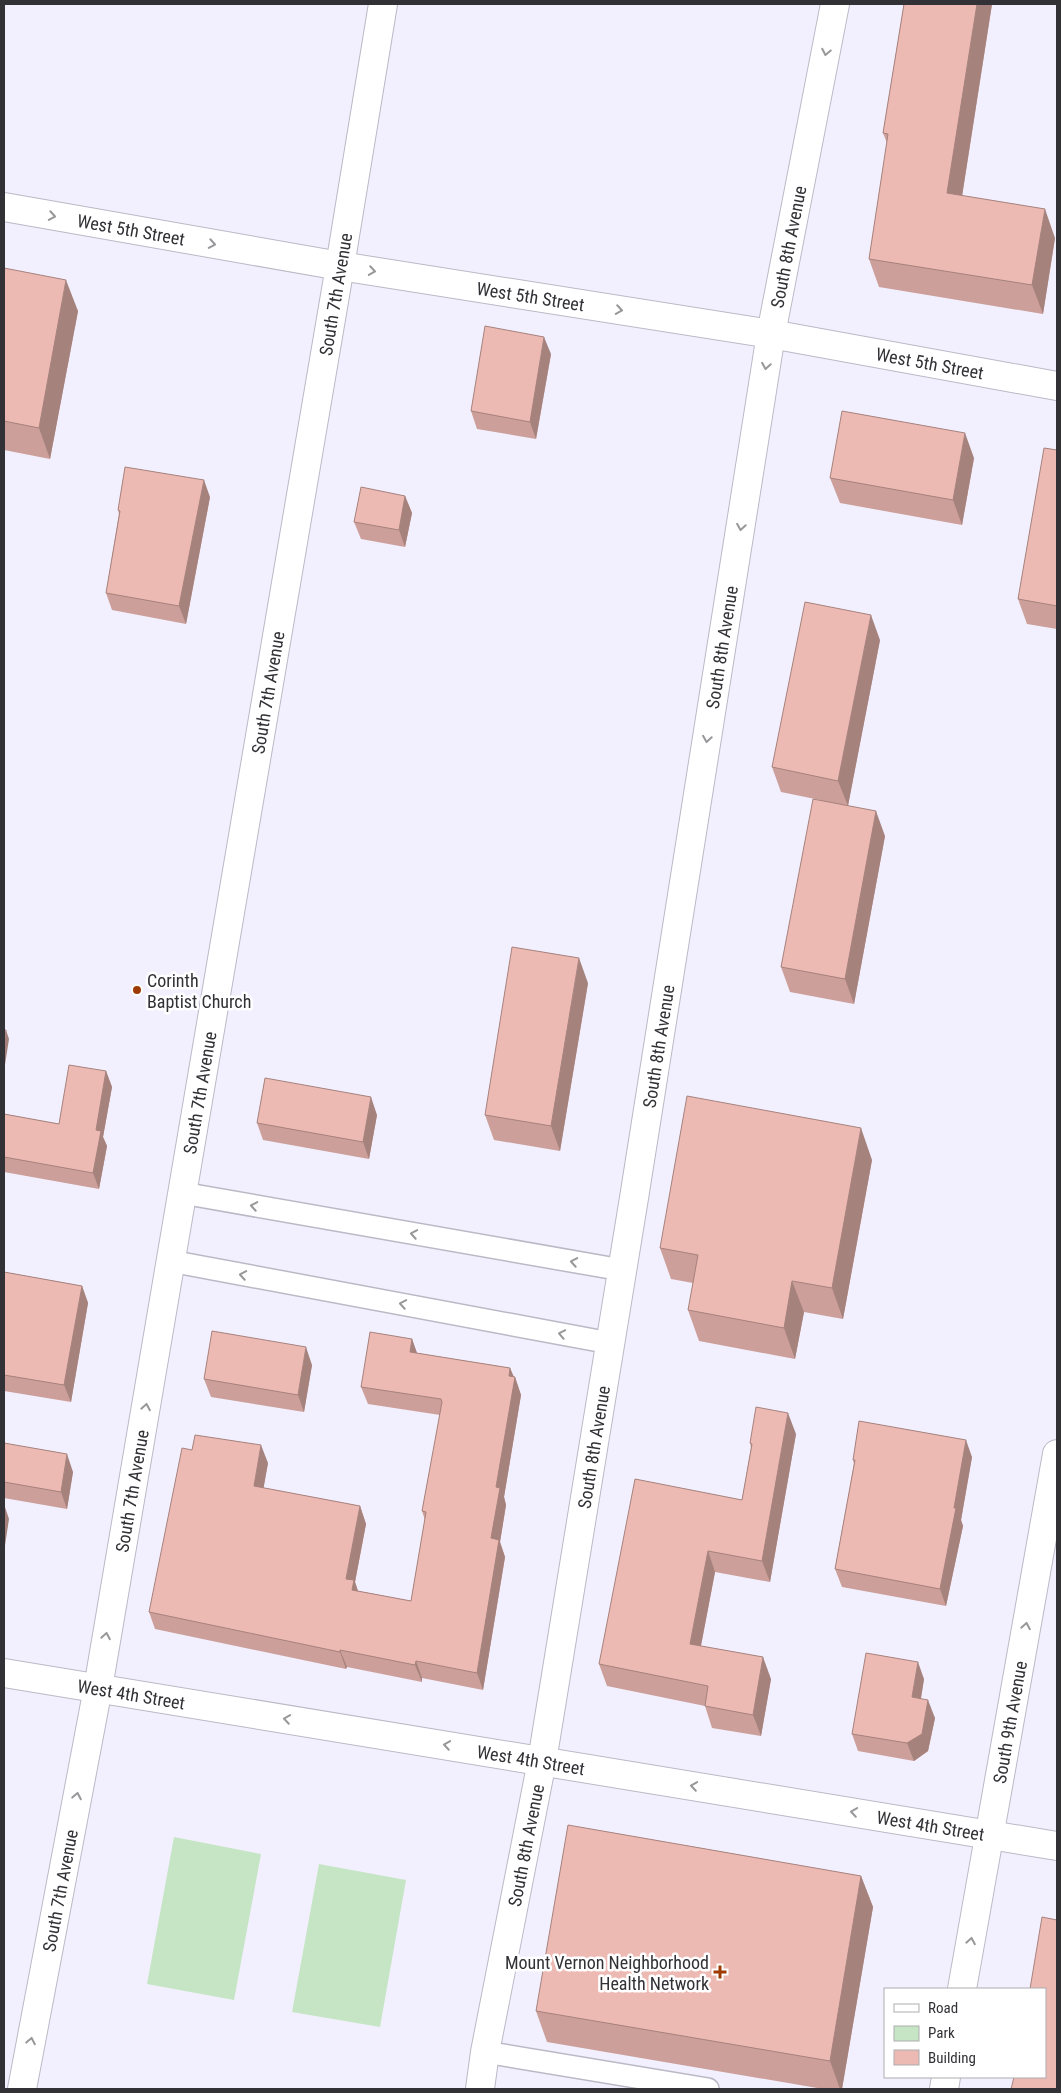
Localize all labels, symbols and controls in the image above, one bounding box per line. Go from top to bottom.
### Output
one-way arrow [821,47,831,56]
street label: South 8th Avenue [766,184,810,310]
one-way arrow [47,210,56,220]
street label: West 5th Street [76,210,186,249]
street label: South 7th Avenue [314,231,356,357]
one-way arrow [207,238,216,248]
one-way arrow [368,265,376,276]
street label: West 5th Street [475,277,586,315]
one-way arrow [615,304,623,314]
street label: West 5th Street [875,343,985,383]
one-way arrow [762,362,772,370]
one-way arrow [736,522,746,531]
street label: South 8th Avenue [701,584,741,710]
street label: South 7th Avenue [247,629,288,755]
one-way arrow [702,734,712,743]
place label: Corinth Baptist Church [147,970,251,1012]
street label: South 8th Avenue [638,983,678,1109]
marker: Corinth Baptist Church [131,984,143,996]
street label: South 7th Avenue [179,1030,220,1156]
one-way arrow [249,1201,258,1211]
one-way arrow [410,1229,418,1239]
one-way arrow [570,1257,578,1268]
one-way arrow [238,1270,247,1280]
one-way arrow [398,1300,407,1310]
one-way arrow [558,1329,567,1339]
street label: South 8th Avenue [573,1384,614,1510]
one-way arrow [140,1402,150,1411]
street label: South 7th Avenue [111,1428,152,1554]
one-way arrow [1020,1622,1031,1630]
one-way arrow [101,1631,111,1640]
street label: South 9th Avenue [988,1659,1031,1785]
street label: West 4th Street [76,1675,187,1713]
one-way arrow [282,1714,291,1724]
street label: West 4th Street [476,1740,586,1779]
one-way arrow [443,1741,451,1751]
one-way arrow [689,1781,698,1791]
street label: South 8th Avenue [503,1782,548,1908]
one-way arrow [72,1791,82,1800]
street label: West 4th Street [875,1806,986,1844]
one-way arrow [850,1807,858,1817]
street label: South 7th Avenue [38,1828,81,1953]
one-way arrow [965,1937,976,1946]
place label: Mount Vernon Neighborhood Health Network [505,1952,709,1994]
marker: Mount Vernon Neighborhood Health Network [713,1965,727,1979]
legend [884,1988,1046,2078]
text: Road [928,1999,958,2017]
text: Park [928,2024,955,2042]
one-way arrow [26,2037,36,2046]
text: Building [928,2049,976,2067]

